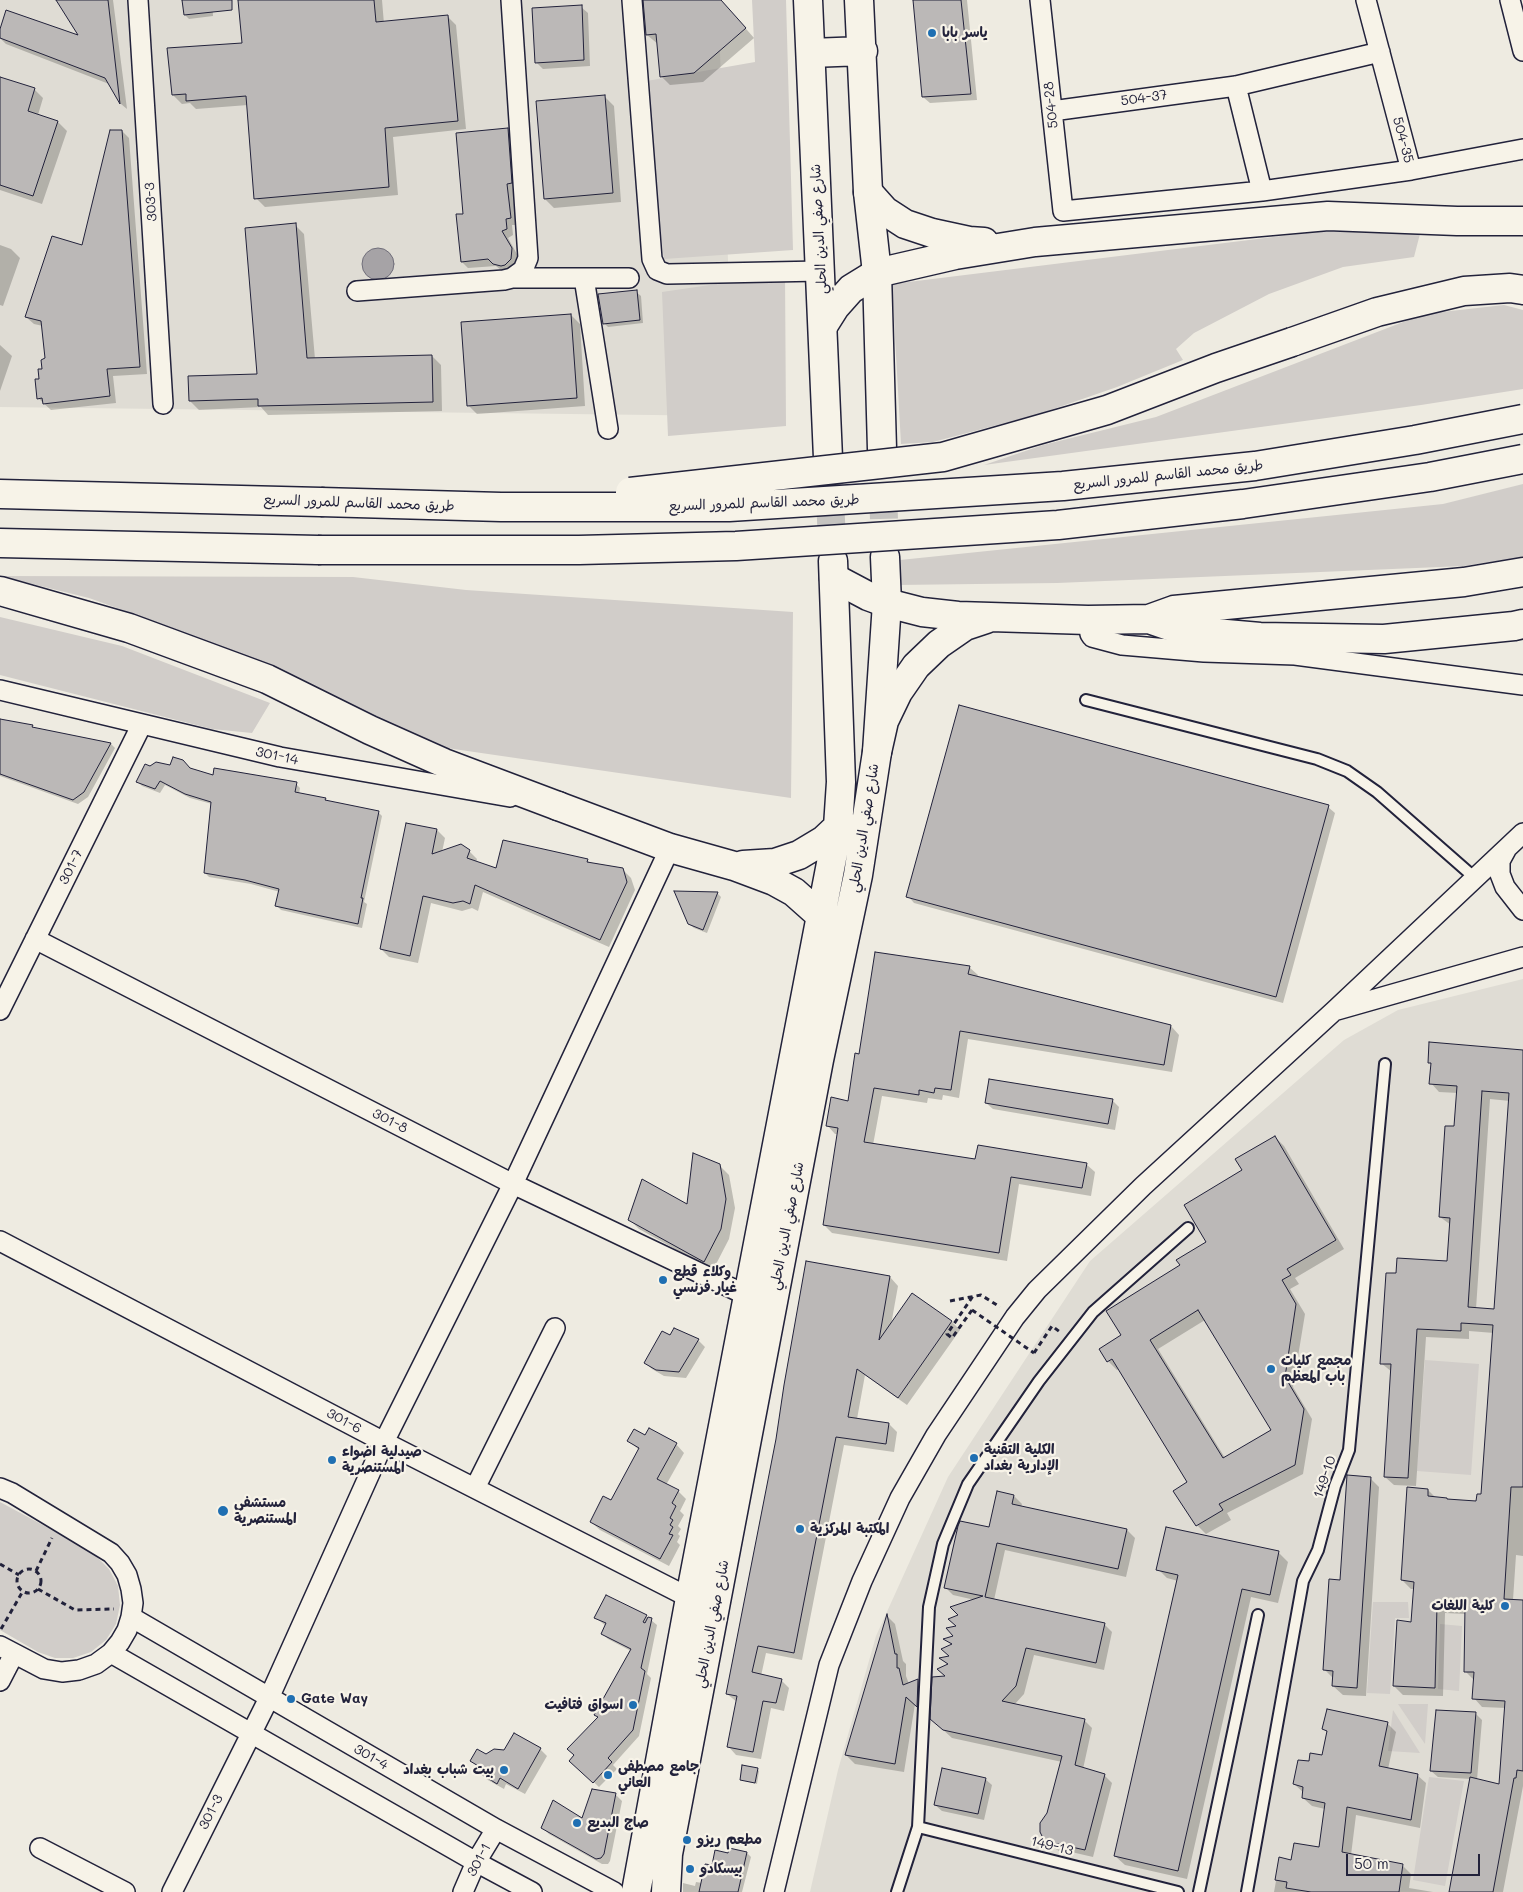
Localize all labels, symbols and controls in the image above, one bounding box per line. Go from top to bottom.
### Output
place label: ياسر بابا [942,25,987,41]
marker: ياسر بابا [926,27,938,39]
street label: 504-28 [1040,81,1062,129]
street label: 504-37 [1120,86,1168,110]
street label: 504-35 [1389,115,1417,165]
street label: شارع صفي الدين الحلي [807,163,831,295]
street label: 303-3 [141,182,161,222]
street label: طريق محمد القاسم للمرور السريع [1072,457,1264,493]
street label: طريق محمد القاسم للمرور السريع [263,491,455,515]
street label: طريق محمد القاسم للمرور السريع [668,491,860,515]
street label: 301-14 [254,743,300,769]
street label: شارع صفي الدين الحلي [845,762,883,894]
street label: 301-7 [55,847,87,887]
street label: 301-8 [369,1105,411,1137]
street label: شارع صفي الدين الحلي [766,1160,808,1292]
place label: وكلاء قطع غيار فرنسي [673,1264,737,1296]
marker: وكلاء قطع غيار فرنسي [657,1274,669,1286]
place label: مجمع كليات باب المعظم [1281,1353,1351,1385]
marker: مجمع كليات باب المعظم [1265,1363,1277,1375]
street label: 301-6 [324,1405,364,1437]
place label: الكلية التقنية الإدارية بغداد [984,1442,1058,1474]
place label: صيدلية اضواء المستنصرية [342,1444,422,1476]
marker: الكلية التقنية الإدارية بغداد [968,1452,980,1464]
marker: صيدلية اضواء المستنصرية [326,1454,338,1466]
street label: 149-10 [1310,1454,1340,1500]
place label: مستشفى المستنصرية [234,1495,297,1528]
marker: مستشفى المستنصرية [216,1504,230,1518]
place label: المكتبة المركزية [810,1521,889,1537]
marker: المكتبة المركزية [794,1523,806,1535]
street label: شارع صفي الدين الحلي [691,1558,733,1690]
place label: كلية اللغات [1431,1598,1495,1614]
marker: كلية اللغات [1499,1600,1511,1612]
place label: Gate Way [301,1691,368,1707]
marker: Gate Way [285,1693,297,1705]
place label: اسواق فتافيت [544,1697,623,1713]
marker: اسواق فتافيت [627,1699,639,1711]
street label: 301-4 [351,1740,391,1774]
place label: جامع مصطفى العاني [618,1759,699,1791]
place label: بيت شباب بغداد [403,1762,494,1778]
marker: بيت شباب بغداد [498,1764,510,1776]
marker: جامع مصطفى العاني [602,1769,614,1781]
street label: 301-3 [195,1792,227,1832]
place label: صاج البديع [587,1815,649,1831]
marker: صاج البديع [571,1817,583,1829]
place label: مطعم ريزو [697,1832,762,1848]
street label: 149-13 [1029,1833,1075,1859]
marker: مطعم ريزو [681,1834,693,1846]
street label: 301-1 [463,1840,495,1880]
scale bar [1348,1844,1482,1876]
text: 50 m [1354,1853,1389,1873]
place label: بيسكادو [700,1861,743,1877]
marker: بيسكادو [684,1863,696,1875]

